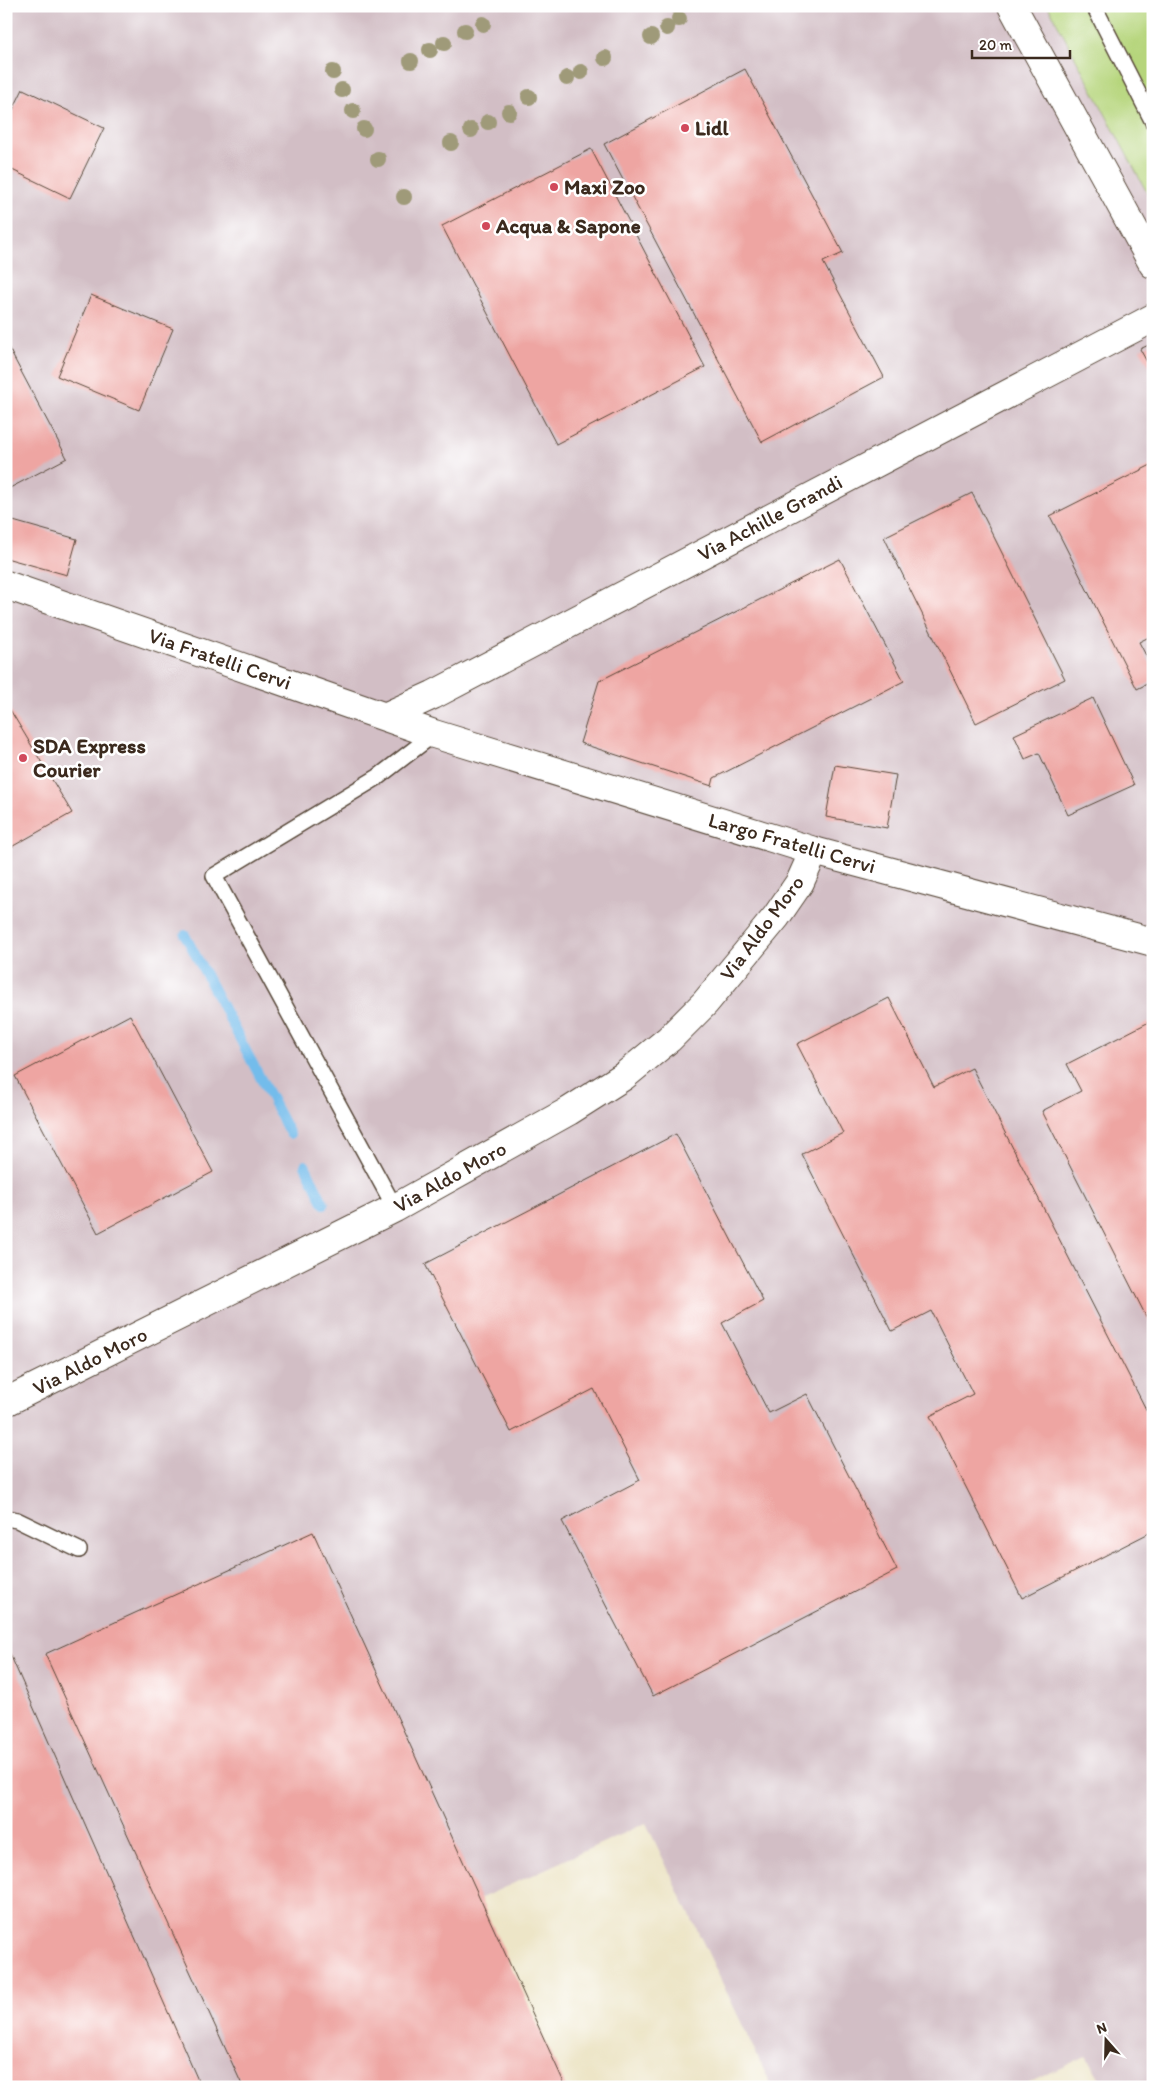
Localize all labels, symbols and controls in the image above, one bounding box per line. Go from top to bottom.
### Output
scale bar [972,28,1069,60]
text: 20 m [979,36,1013,54]
place label: Lidl [695,115,730,140]
marker: Lidl [679,122,691,134]
place label: Maxi Zoo [564,174,646,199]
marker: Maxi Zoo [548,181,560,193]
place label: Acqua & Sapone [495,213,641,239]
marker: Acqua & Sapone [480,220,492,232]
street label: Via Achille Grandi [693,469,846,566]
street label: Via Fratelli Cervi [145,622,295,695]
place label: SDA Express Courier [33,733,146,782]
marker: SDA Express Courier [17,752,29,764]
street label: Largo Fratelli Cervi [706,807,879,878]
street label: Via Aldo Moro [714,870,809,985]
street label: Via Aldo Moro [389,1135,511,1218]
street label: Via Aldo Moro [28,1321,151,1400]
north arrow [1082,2016,1132,2066]
text: N [1094,2019,1109,2038]

